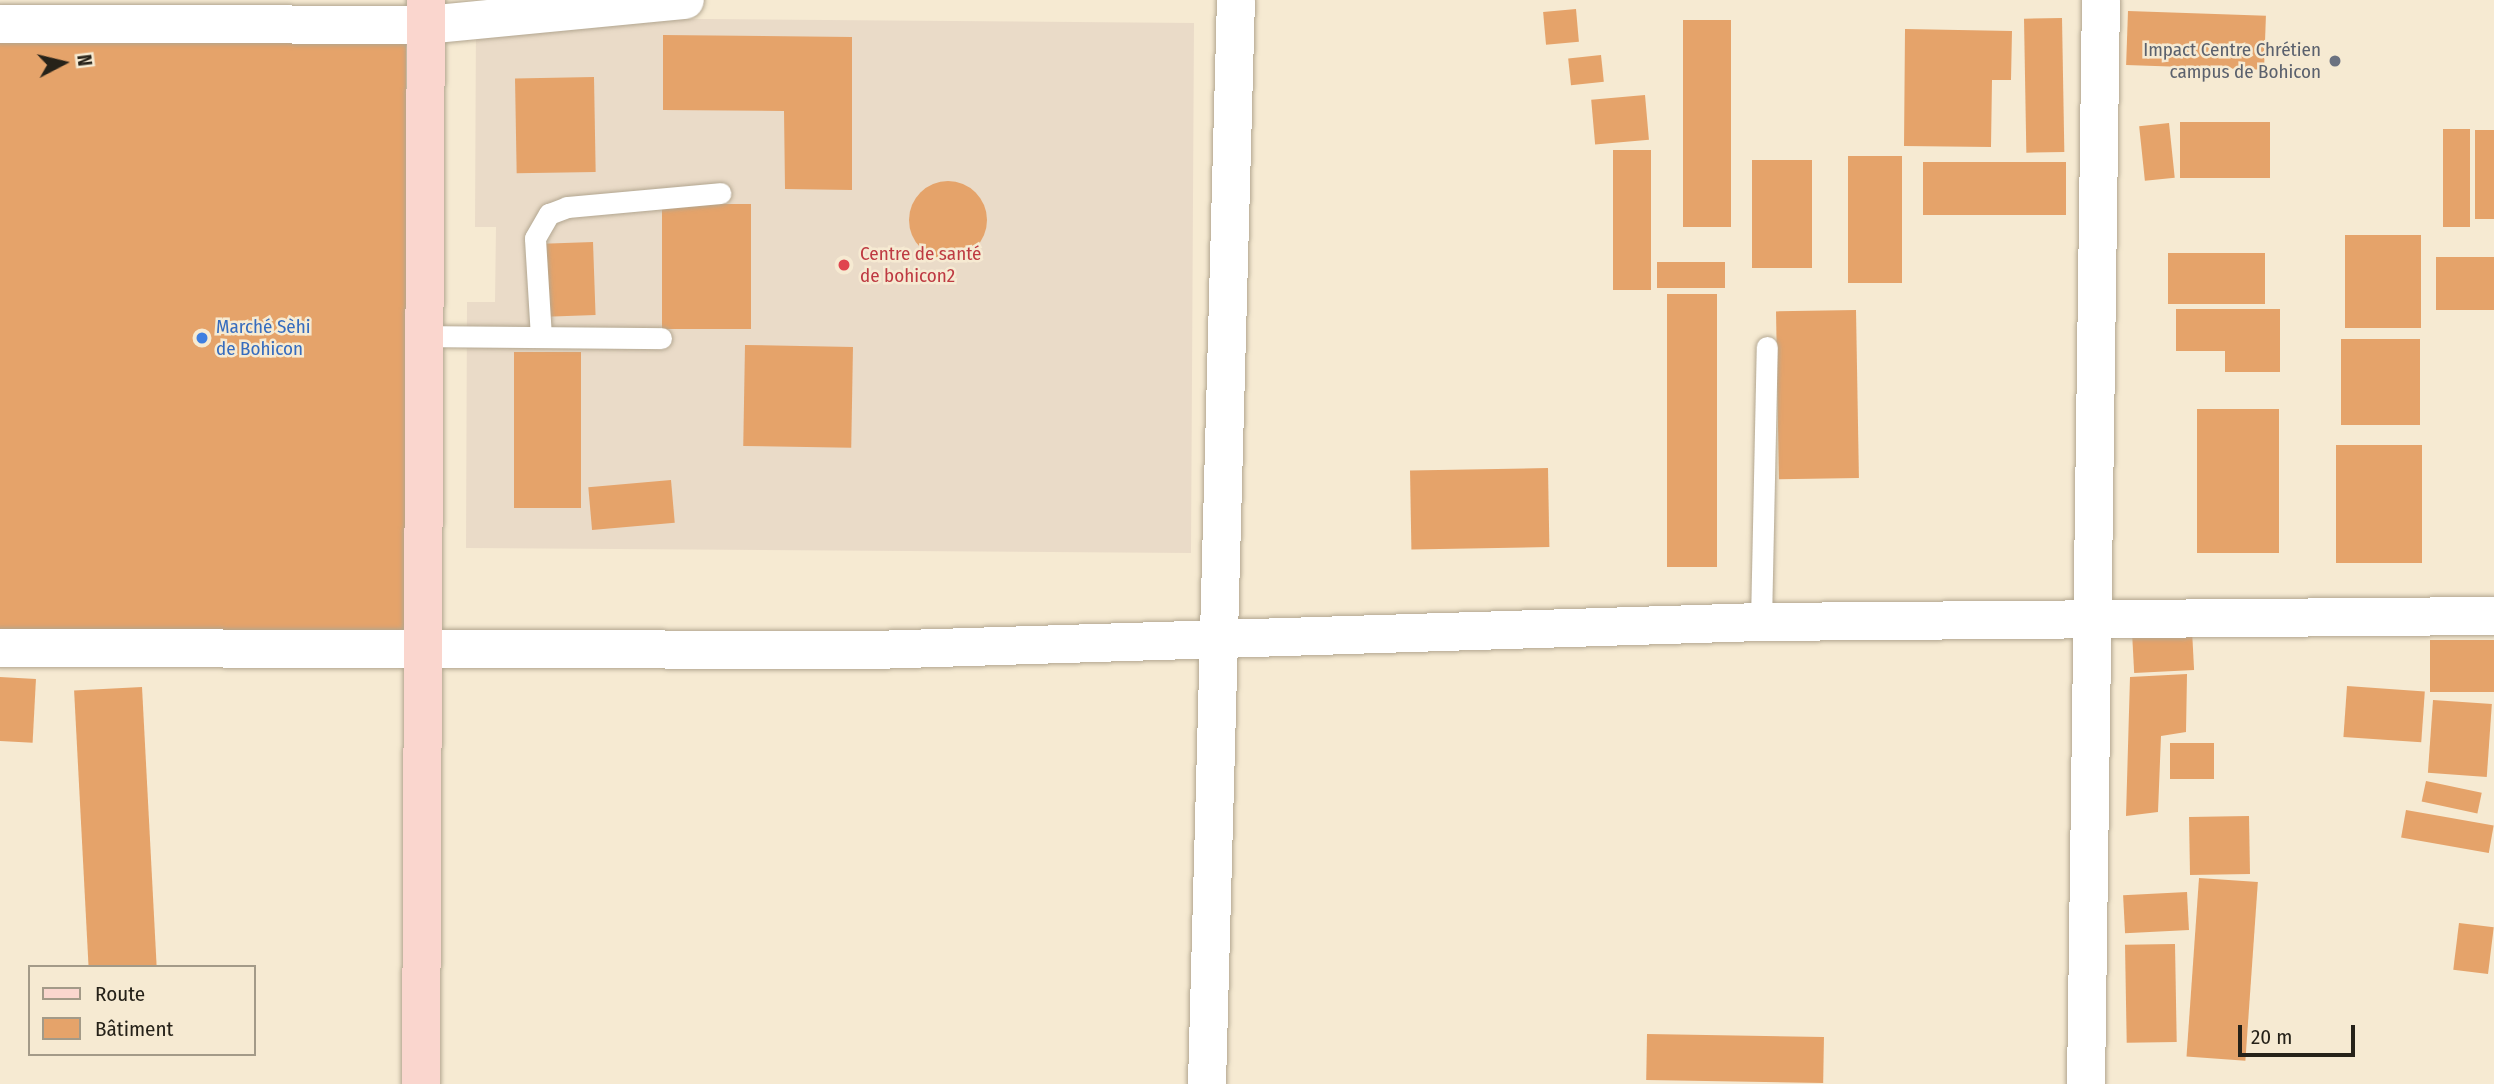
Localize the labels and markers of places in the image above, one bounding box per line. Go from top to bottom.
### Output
place label: Impact Centre Chrétien campus de Bohicon [2143,39,2321,83]
marker: Impact Centre Chrétien campus de Bohicon [2327,53,2343,69]
place label: Centre de santé de bohicon2 [860,243,981,287]
marker: Centre de santé de bohicon2 [834,255,854,275]
place label: Marché Sèhi de Bohicon [216,316,311,360]
marker: Marché Sèhi de Bohicon [194,330,210,346]

